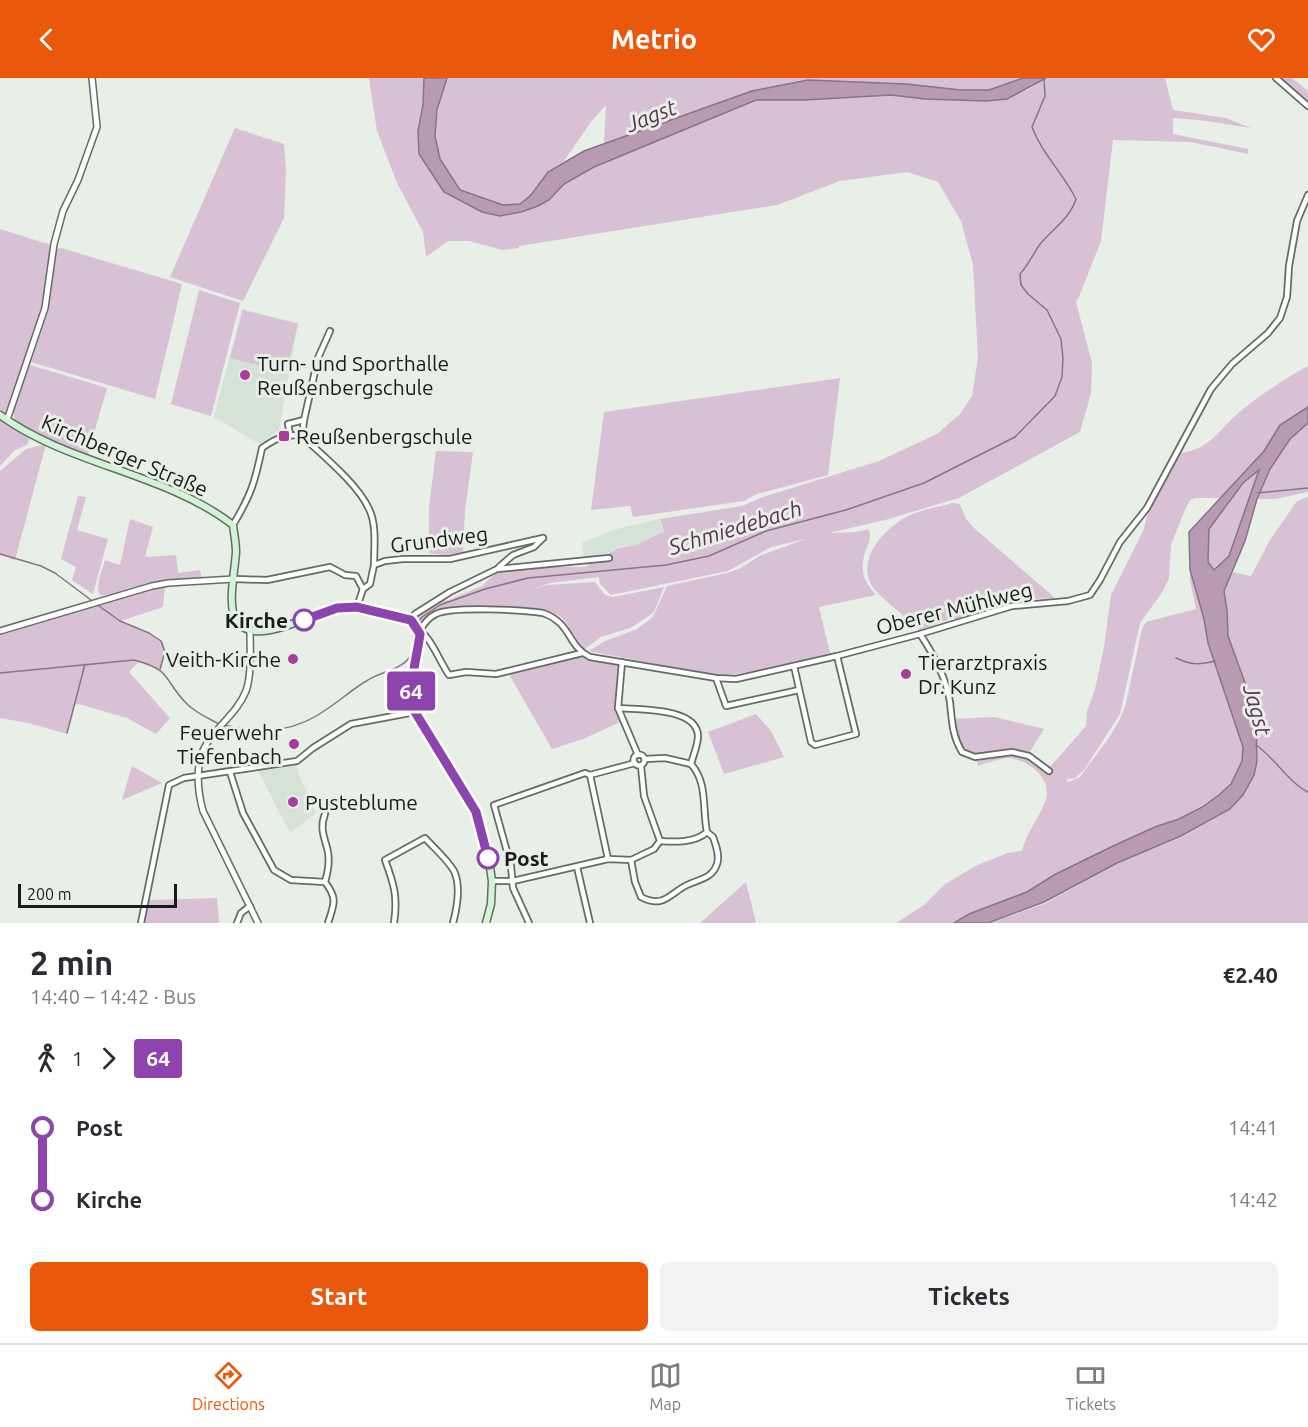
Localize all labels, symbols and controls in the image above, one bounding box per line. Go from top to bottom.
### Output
icon: back [30,23,63,56]
icon: heart [1245,23,1278,56]
text: Metrio [611,24,697,54]
water label: Jagst [621,94,680,137]
place label: Turn- und Sporthalle Reußenbergschule [257,351,449,399]
marker: Turn- und Sporthalle Reußenbergschule [238,368,252,382]
street label: Kirchberger Straße [38,409,212,501]
place label: Reußenbergschule [296,424,473,448]
marker: Reußenbergschule [277,429,291,443]
water label: Schmiedebach [664,495,805,559]
street label: Grundweg [389,521,489,557]
street label: Oberer Mühlweg [873,577,1035,639]
place label: Kirche [225,608,288,632]
marker: Kirche [293,609,315,631]
place label: Veith-Kirche [166,647,281,671]
place label: Tierarztpraxis Dr. Kunz [918,650,1047,698]
marker: Veith-Kirche [286,652,300,666]
marker: Tierarztpraxis Dr. Kunz [899,667,913,681]
line badge: 64 [384,672,438,710]
text: 64 [399,679,423,703]
water label: Jagst [1239,681,1277,739]
place label: Feuerwehr Tiefenbach [177,720,282,768]
marker: Feuerwehr Tiefenbach [287,737,301,751]
place label: Pusteblume [305,790,418,814]
marker: Pusteblume [286,795,300,809]
place label: Post [504,846,549,870]
marker: Post [477,847,499,869]
scale bar [18,881,177,908]
text: 200 m [27,885,72,903]
text: 2 min [30,944,113,981]
text: €2.40 [1223,962,1278,987]
text: 14:40 – 14:42 · Bus [30,985,196,1008]
icon: walk [30,1042,63,1075]
icon: forward [92,1042,125,1075]
text: 64 [146,1046,170,1070]
text: 1 [72,1047,83,1070]
text: Post [76,1115,123,1140]
text: 14:41 [1228,1116,1278,1139]
text: Kirche [76,1187,142,1212]
text: 14:42 [1228,1188,1278,1211]
button: Start [30,1262,648,1331]
button: Tickets [660,1262,1278,1331]
tab: Directions [192,1359,265,1413]
tab: Map [649,1359,682,1413]
tab: Tickets [1066,1359,1116,1413]

